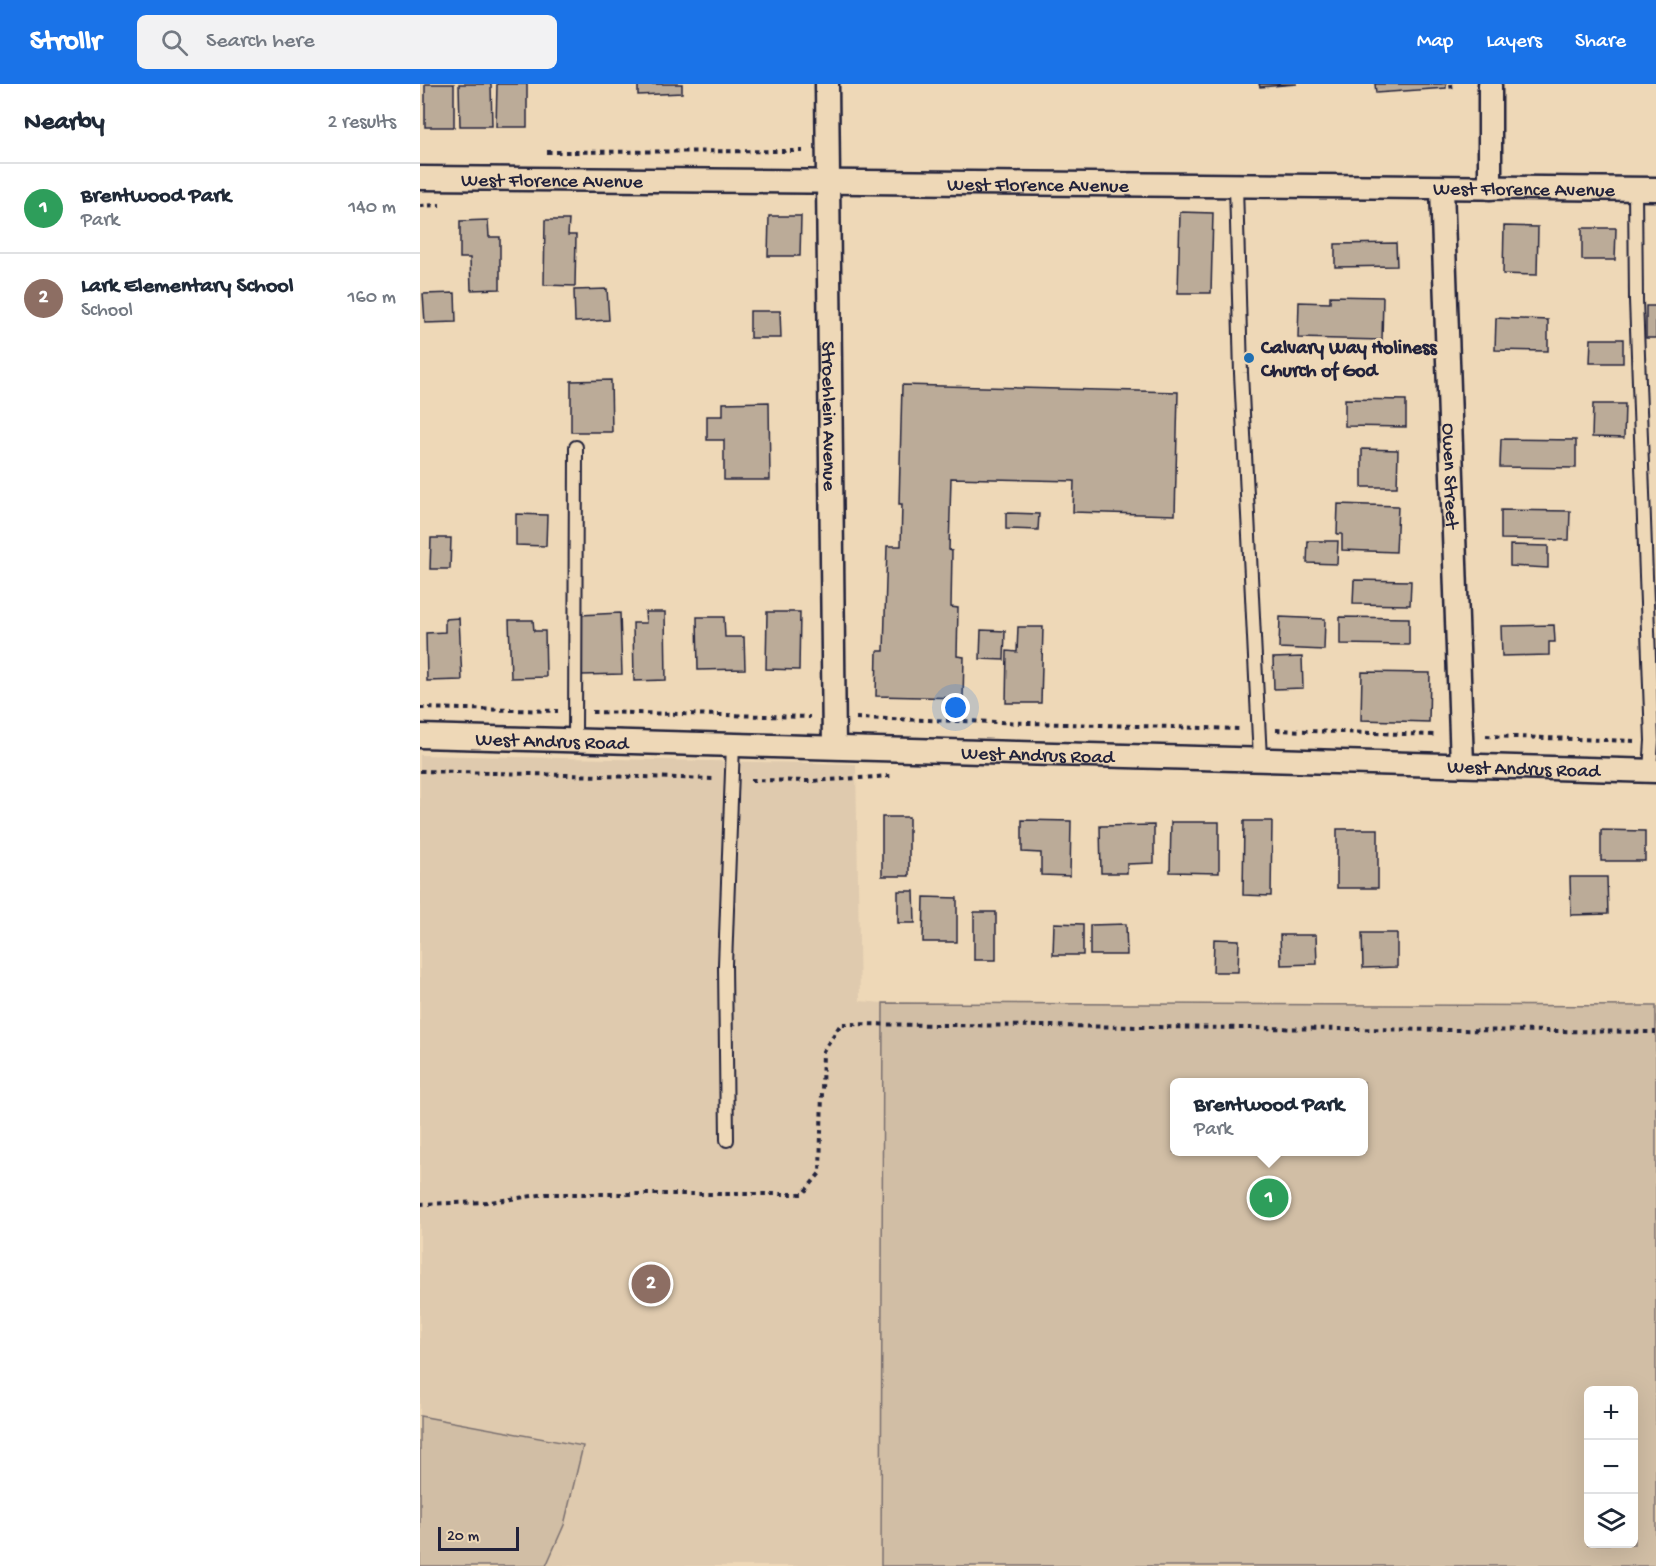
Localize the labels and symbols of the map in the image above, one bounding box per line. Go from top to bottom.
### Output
street label: West Florence Avenue [461,170,644,195]
street label: West Florence Avenue [947,175,1130,199]
street label: West Florence Avenue [1433,179,1616,204]
place label: Calvary Way Holiness Church of God [1260,338,1438,384]
street label: Stroehlein Avenue [815,341,839,492]
marker: Calvary Way Holiness Church of God [1242,351,1256,365]
street label: Owen Street [1435,423,1462,531]
your location [941,693,970,722]
street label: West Andrus Road [475,730,631,757]
street label: West Andrus Road [961,743,1117,771]
street label: West Andrus Road [1447,757,1603,784]
pin: 1 [1250,1176,1288,1220]
pin: 2 [632,1262,670,1306]
scale bar [438,1524,519,1552]

